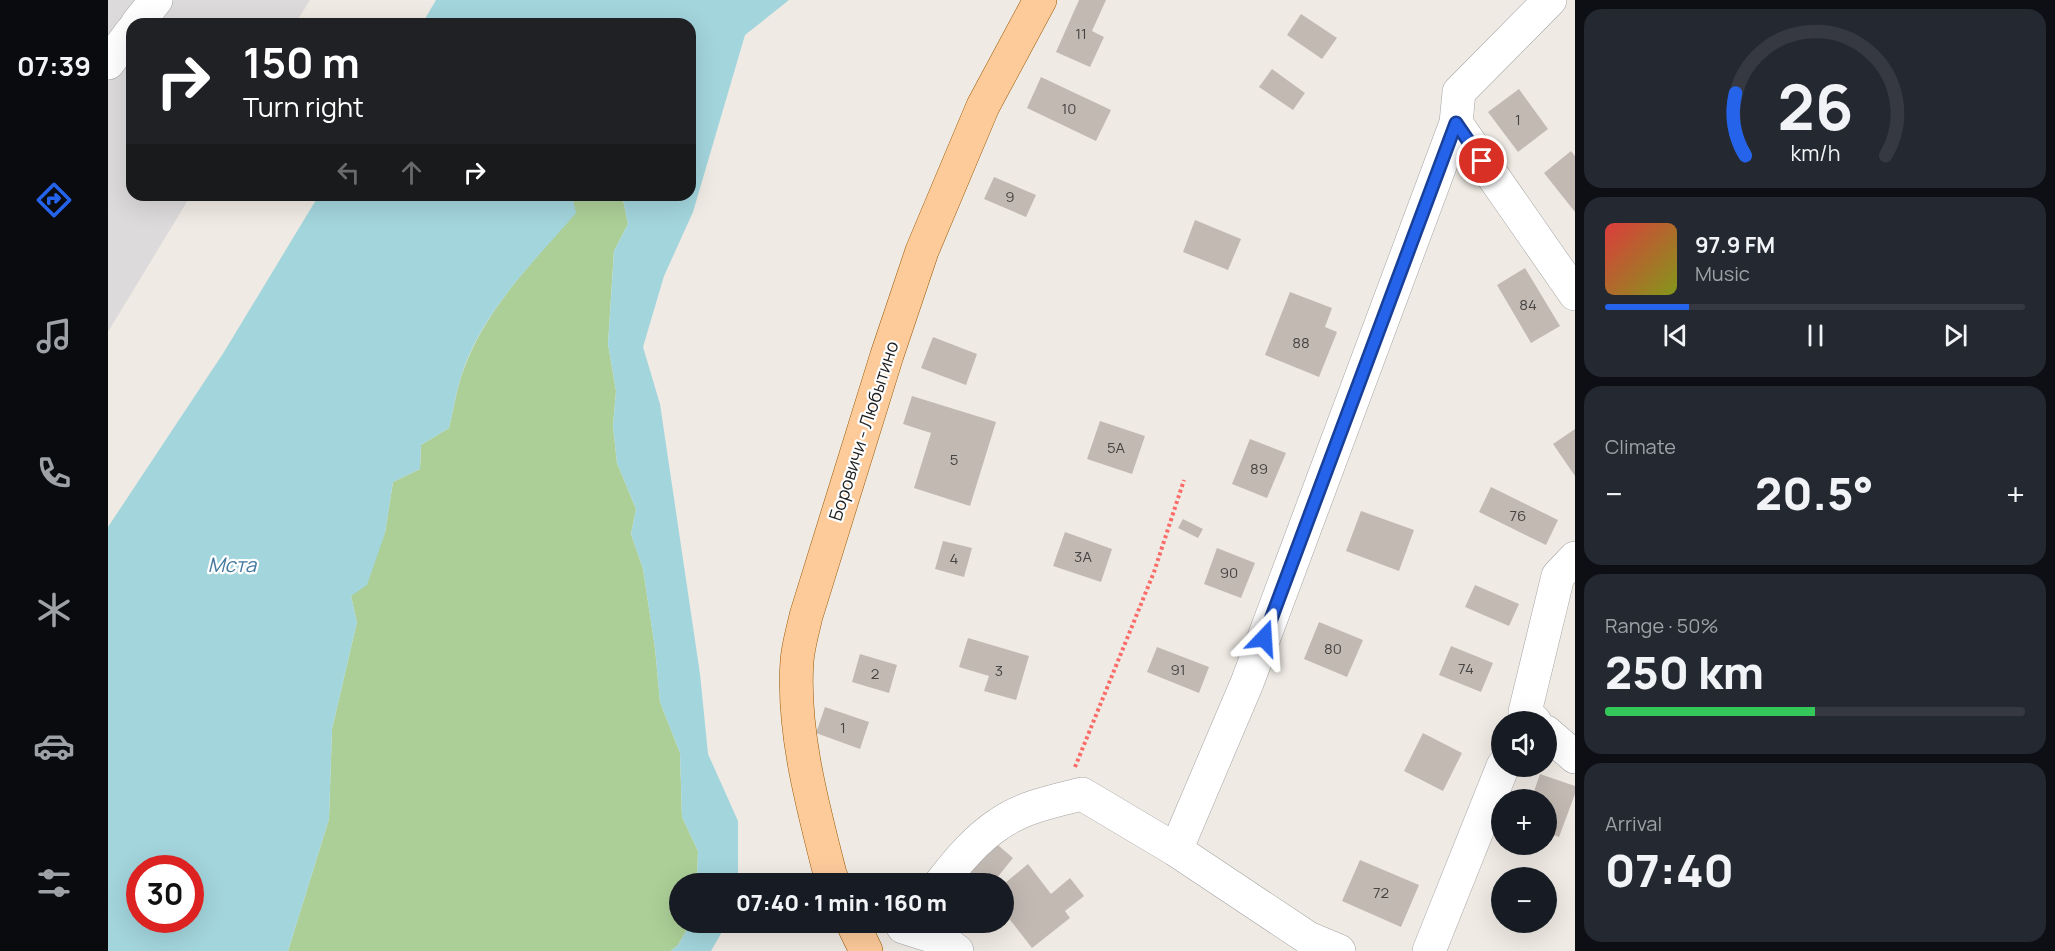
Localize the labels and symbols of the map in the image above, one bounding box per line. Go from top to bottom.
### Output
house number: 11 [1075,23,1087,44]
house number: 10 [1062,98,1077,119]
house number: 1 [1515,109,1521,130]
pin [1456,135,1507,186]
house number: 9 [1005,186,1015,207]
house number: 84 [1519,294,1537,315]
house number: 88 [1292,332,1310,353]
street label: Боровичи - Любытино [823,338,903,524]
house number: 5А [1107,437,1126,458]
house number: 5 [950,449,958,470]
house number: 89 [1250,458,1268,479]
house number: 76 [1510,505,1526,526]
house number: 3А [1074,546,1092,567]
house number: 4 [950,548,959,569]
water label: Мста [208,551,257,578]
house number: 90 [1220,562,1238,583]
position arrow [1232,606,1296,670]
house number: 80 [1324,638,1342,659]
house number: 74 [1458,658,1474,679]
house number: 91 [1170,659,1186,680]
house number: 3 [995,660,1003,681]
house number: 2 [871,663,879,684]
house number: 1 [840,717,846,738]
speed limit sign: 30 [126,855,204,933]
house number: 72 [1373,882,1389,903]

